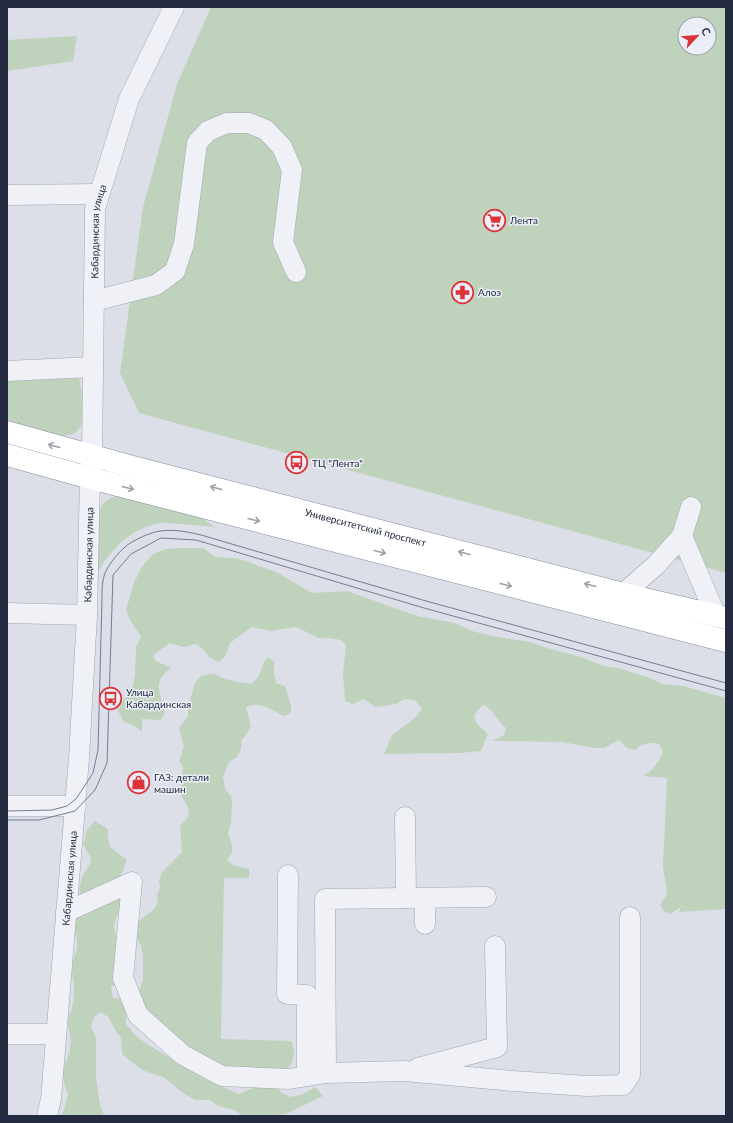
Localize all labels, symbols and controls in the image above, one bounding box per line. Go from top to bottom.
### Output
north arrow [677,16,717,56]
text: С [699,25,714,38]
street label: Кабардинская улица [88,183,108,279]
supermarket icon: Лента [482,207,508,233]
place label: Лента [509,214,538,226]
pharmacy icon: Алоэ [449,279,475,305]
place label: Алоэ [478,286,501,298]
one-way arrow [48,441,61,449]
bus stop icon: ТЦ "Лента" [283,450,309,476]
place label: ТЦ "Лента" [312,457,363,469]
one-way arrow [121,484,134,492]
one-way arrow [210,484,223,492]
street label: Университетский проспект [303,506,428,549]
street label: Кабардинская улица [81,507,95,603]
one-way arrow [247,517,260,524]
one-way arrow [458,548,471,556]
one-way arrow [373,549,386,557]
one-way arrow [499,581,512,589]
one-way arrow [584,581,597,588]
bus stop icon: Улица Кабардинская [97,685,123,711]
place label: Улица Кабардинская [126,686,191,710]
shop icon: ГАЗ: детали машин [126,770,152,796]
place label: ГАЗ: детали машин [154,771,209,795]
street label: Кабардинская улица [59,830,79,926]

